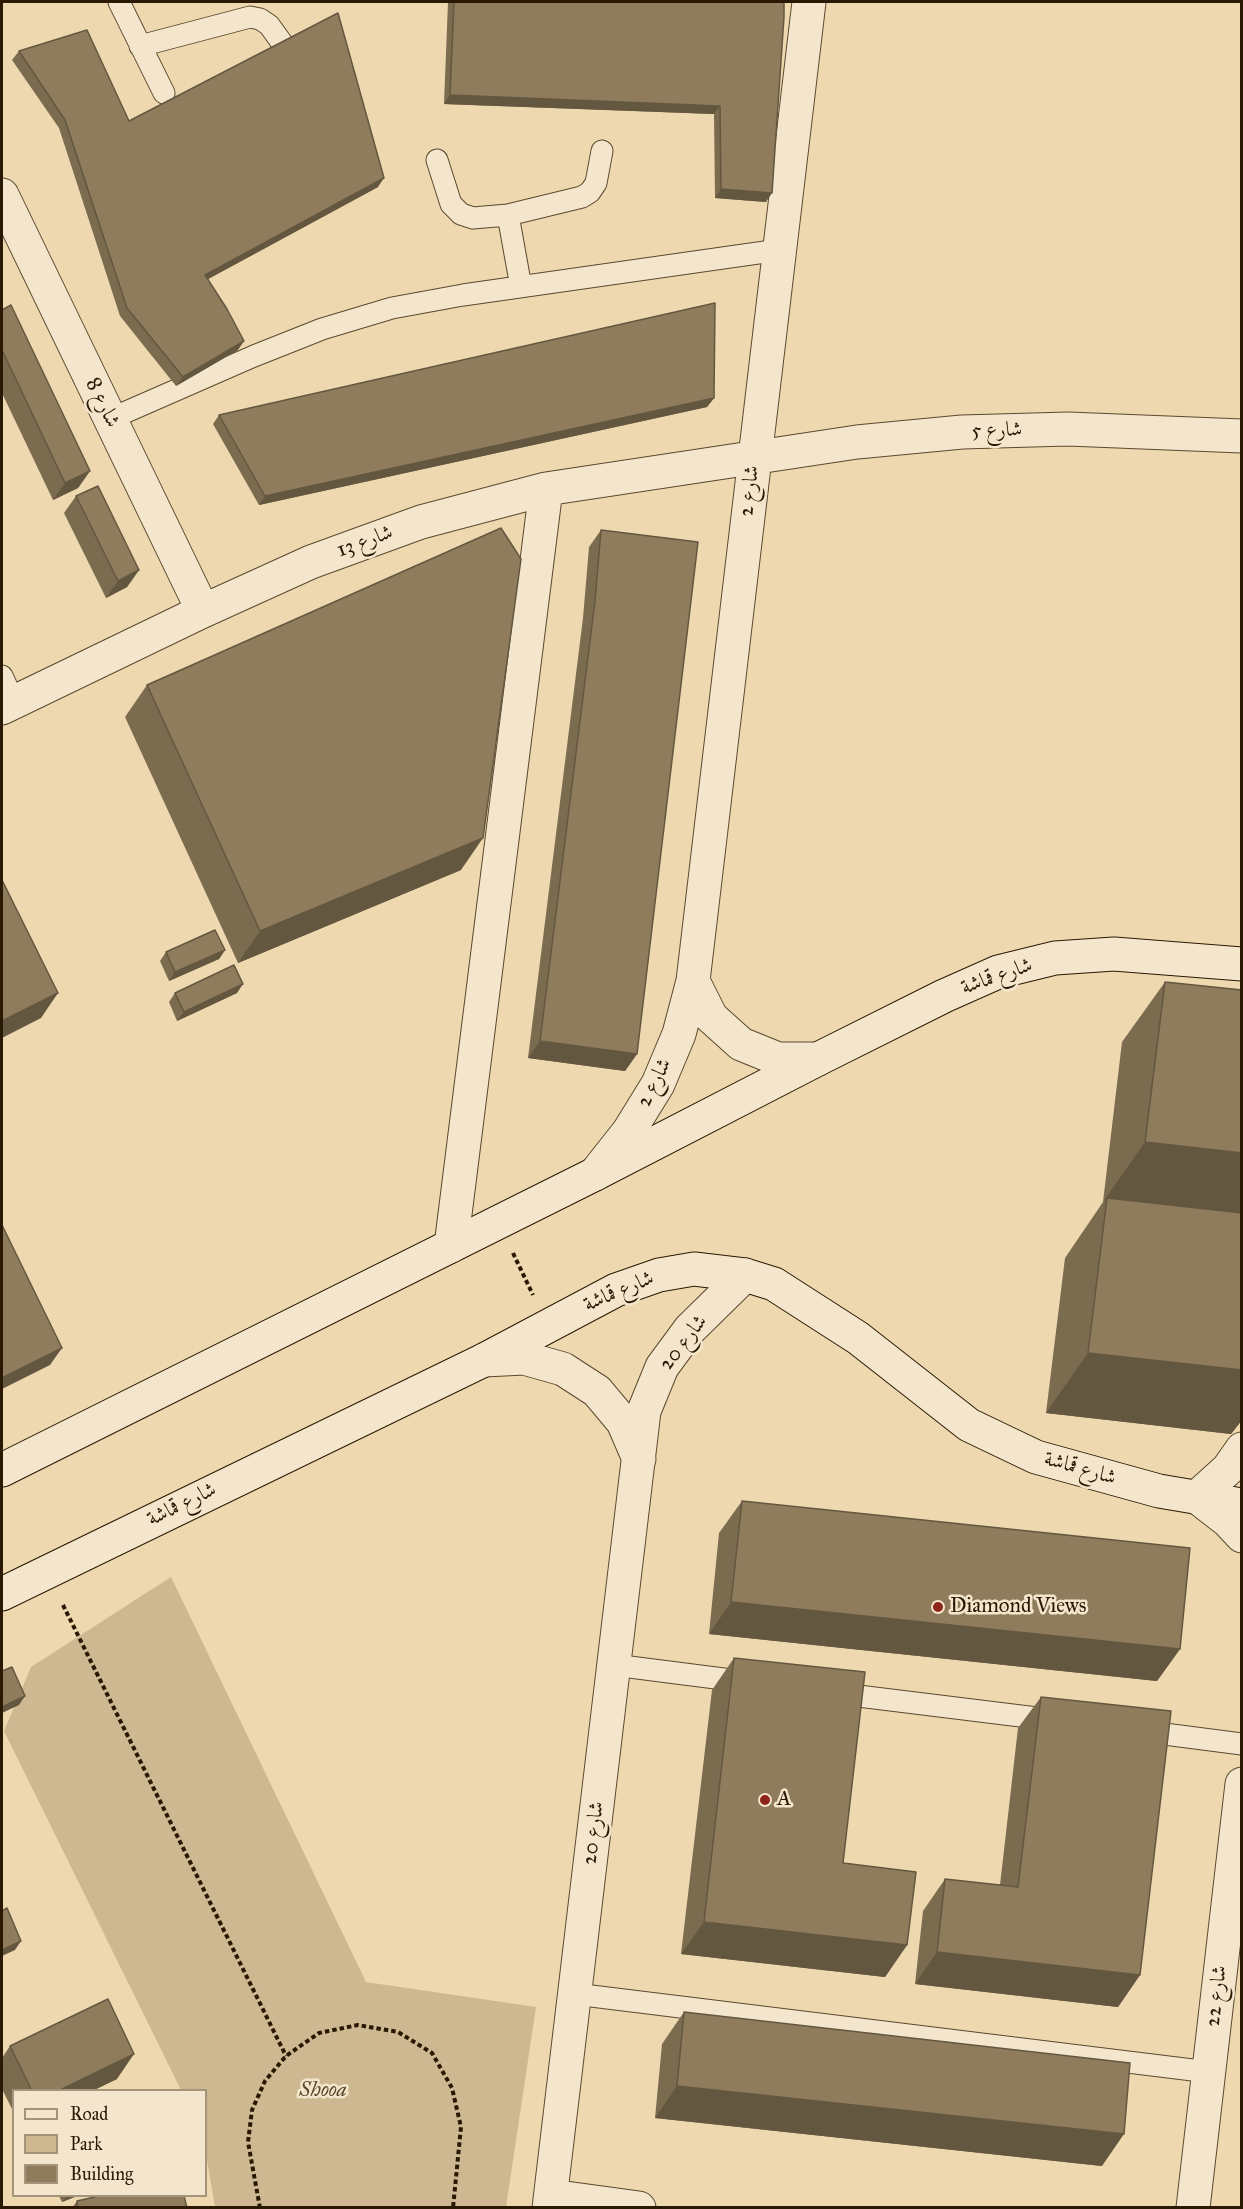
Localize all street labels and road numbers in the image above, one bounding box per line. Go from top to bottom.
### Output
street label: شارع 8 [79,374,125,432]
street label: شارع 5 [971,418,1023,444]
street label: شارع 2 [734,464,766,518]
street label: شارع 13 [334,520,396,564]
street label: شارع قماشة [958,953,1036,1001]
street label: شارع 2 [632,1054,678,1112]
street label: شارع قماشة [580,1266,658,1318]
street label: شارع 20 [655,1310,713,1376]
street label: شارع قماشة [1041,1447,1119,1491]
street label: شارع قماشة [143,1477,221,1533]
street label: شارع 20 [578,1800,610,1866]
street label: شارع 22 [1201,1964,1233,2028]

